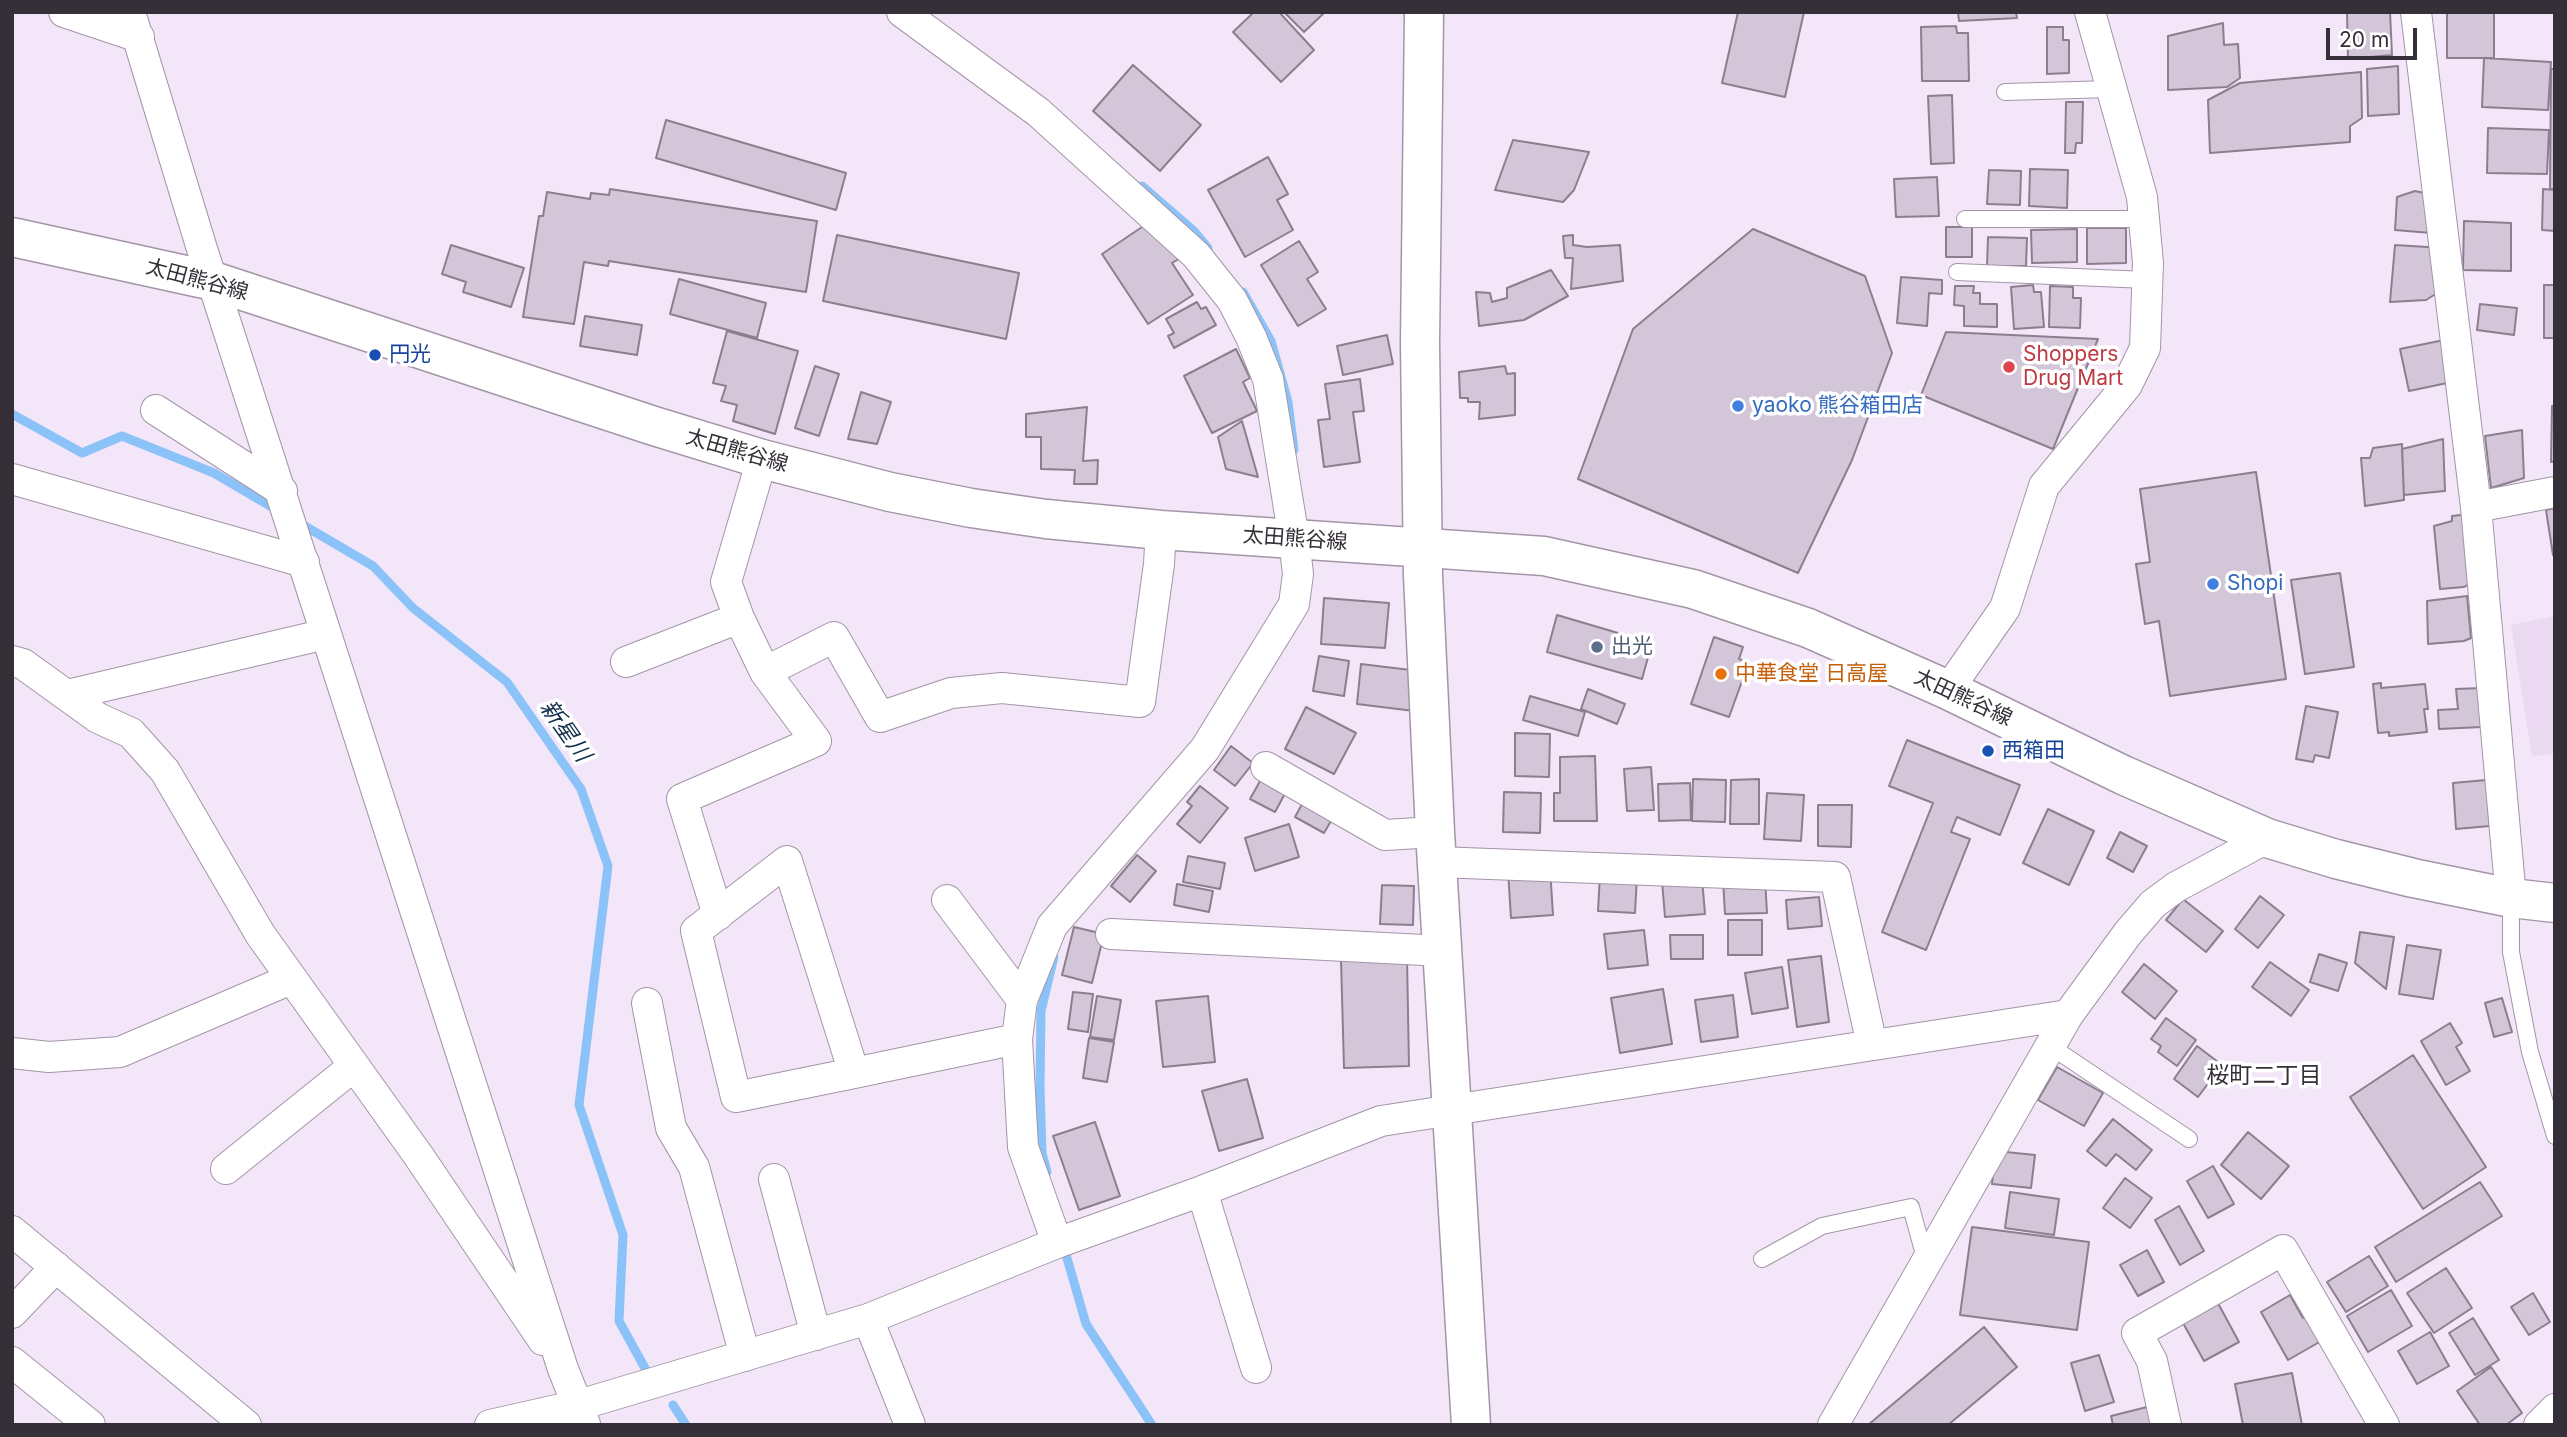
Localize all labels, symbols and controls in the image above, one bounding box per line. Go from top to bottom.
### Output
scale bar [2329,14,2420,58]
text: 20 m [2339,27,2389,52]
street label: 太田熊谷線 [143,254,251,306]
place label: 円光 [389,342,431,368]
place label: Shoppers Drug Mart [2023,342,2123,392]
marker: 円光 [367,347,383,363]
marker: Shoppers Drug Mart [2001,359,2017,375]
place label: yaoko 熊谷箱田店 [1752,393,1923,419]
marker: yaoko 熊谷箱田店 [1730,398,1746,414]
street label: 太田熊谷線 [683,424,791,478]
street label: 太田熊谷線 [1242,523,1348,555]
place label: Shopi [2227,571,2283,597]
marker: Shopi [2205,576,2221,592]
place label: 出光 [1611,634,1653,660]
marker: 出光 [1589,639,1605,655]
place label: 中華食堂 日高屋 [1735,661,1888,687]
street label: 太田熊谷線 [1910,664,2016,732]
marker: 中華食堂 日高屋 [1713,666,1729,682]
water label: 新星川 [534,695,596,767]
place label: 西箱田 [2002,738,2065,764]
marker: 西箱田 [1980,743,1996,759]
district label: 桜町二丁目 [2207,1062,2321,1090]

